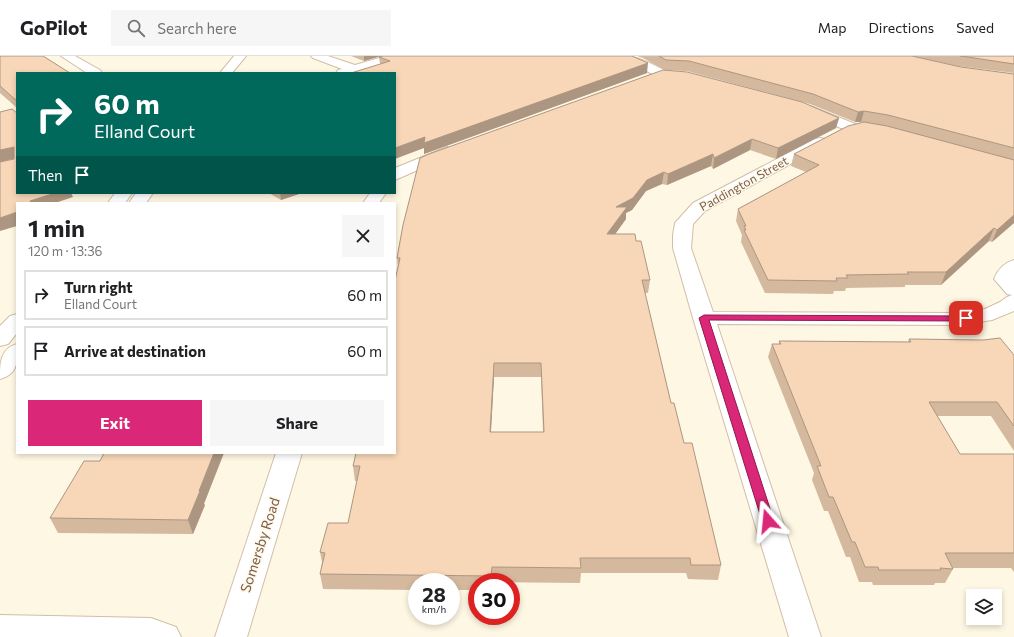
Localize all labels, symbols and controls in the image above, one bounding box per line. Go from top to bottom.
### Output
search box [111,10,391,46]
text: GoPilot [20,16,87,39]
icon: search [125,17,147,39]
text: Search here [157,19,237,37]
text: Map [818,19,847,36]
text: Directions [869,19,934,36]
text: Saved [956,19,994,36]
text: 60 m [94,86,160,120]
icon: right [28,88,80,140]
text: Elland Court [94,120,195,142]
street label: Paddington Street [697,153,790,213]
icon: arrive [71,164,93,186]
text: Then [28,166,63,184]
text: 1 min [28,213,85,242]
button: close [342,215,384,257]
text: 120 m · 13:36 [28,243,102,259]
text: Turn right [64,278,133,296]
icon: right [30,284,52,306]
text: 60 m [347,286,382,304]
text: Elland Court [64,296,137,312]
pin [949,301,983,335]
icon: arrive [955,307,977,329]
icon: arrive [30,340,52,362]
text: Arrive at destination [64,342,206,360]
text: 60 m [347,342,382,360]
button: Exit [28,400,202,446]
button: Share [210,400,384,446]
street label: Somersby Road [236,495,283,594]
position arrow [747,500,789,542]
speed limit sign: 30 [468,573,520,625]
text: 28 [422,582,446,606]
map controls [966,589,1002,625]
button: layers [966,589,1002,625]
text: km/h [422,603,446,615]

